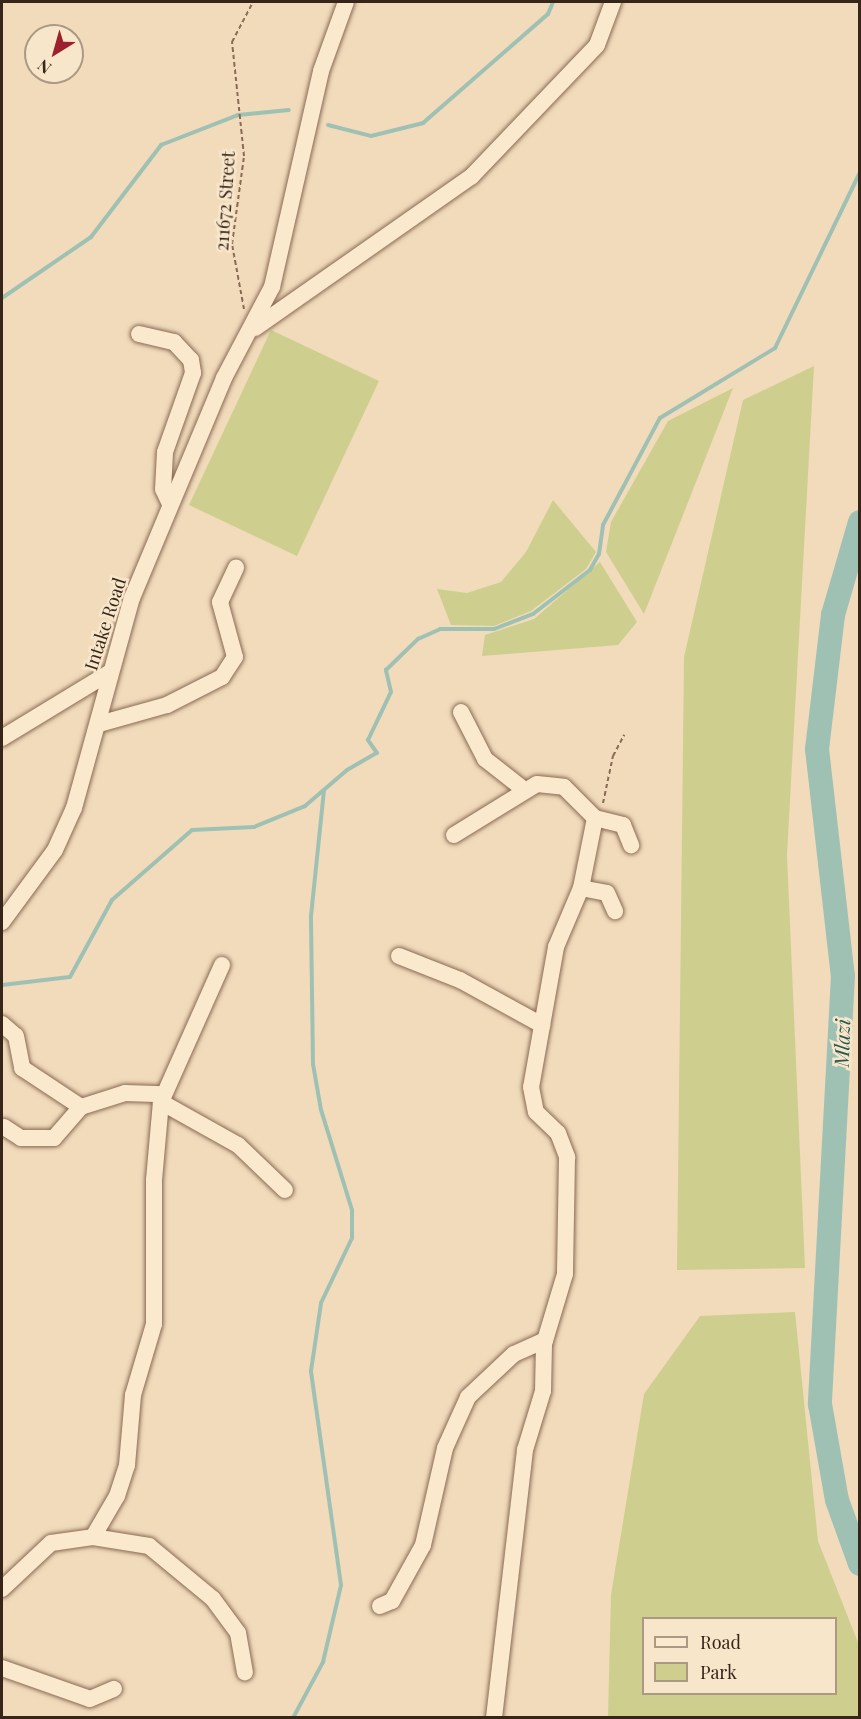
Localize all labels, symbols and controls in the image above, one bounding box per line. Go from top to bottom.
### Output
north arrow [24,24,84,84]
text: N [33,55,55,79]
street label: 211672 Street [211,150,239,252]
street label: Intake Road [80,575,130,673]
water label: Mlazi [828,1019,854,1067]
legend [642,1617,837,1695]
text: Road [700,1630,741,1654]
text: Park [700,1660,737,1684]

